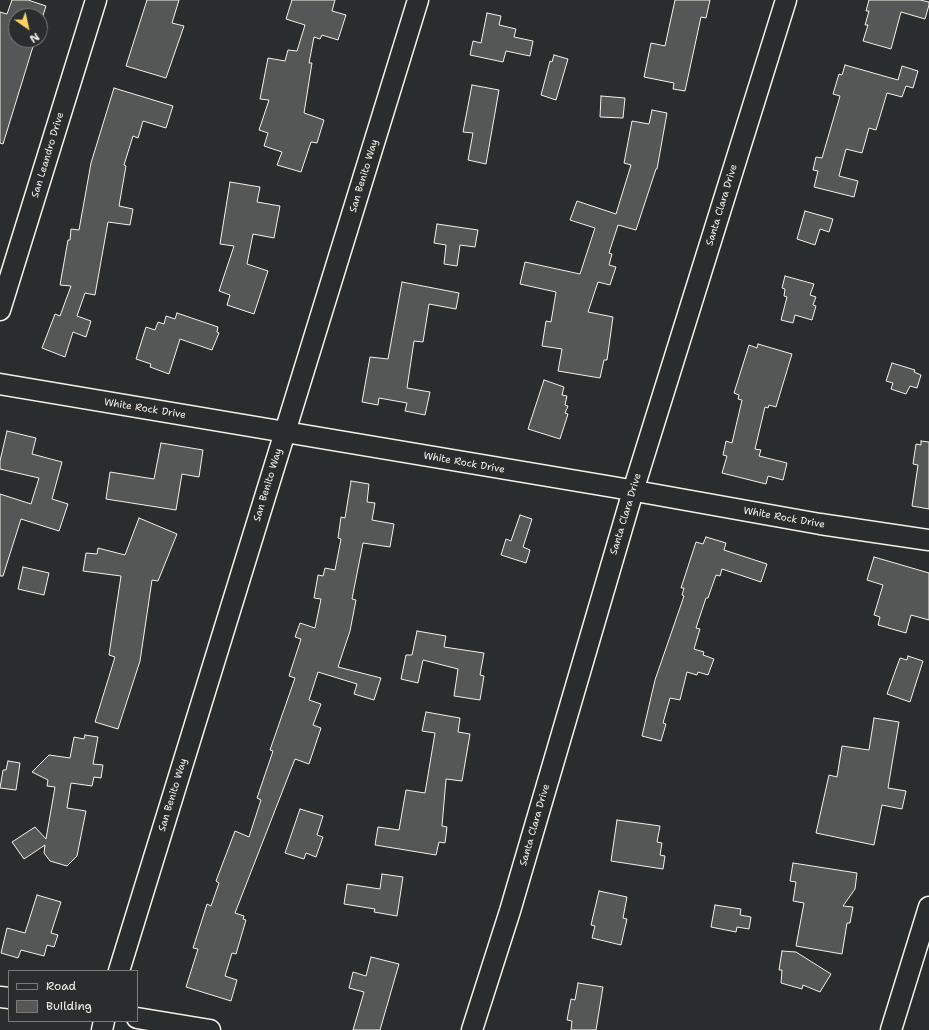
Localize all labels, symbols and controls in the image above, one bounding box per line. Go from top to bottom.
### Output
north arrow [8,8,48,48]
text: N [27,29,42,46]
street label: San Leandro Drive [29,111,67,199]
street label: San Benito Way [347,138,381,214]
street label: Santa Clara Drive [704,163,740,247]
street label: White Rock Drive [103,397,187,421]
street label: San Benito Way [251,447,285,523]
street label: White Rock Drive [422,450,506,476]
street label: Santa Clara Drive [608,472,644,556]
street label: White Rock Drive [742,505,826,531]
street label: San Benito Way [156,757,190,833]
street label: Santa Clara Drive [518,783,552,867]
legend [8,970,138,1022]
text: Road [46,978,76,994]
text: Building [46,998,92,1014]

